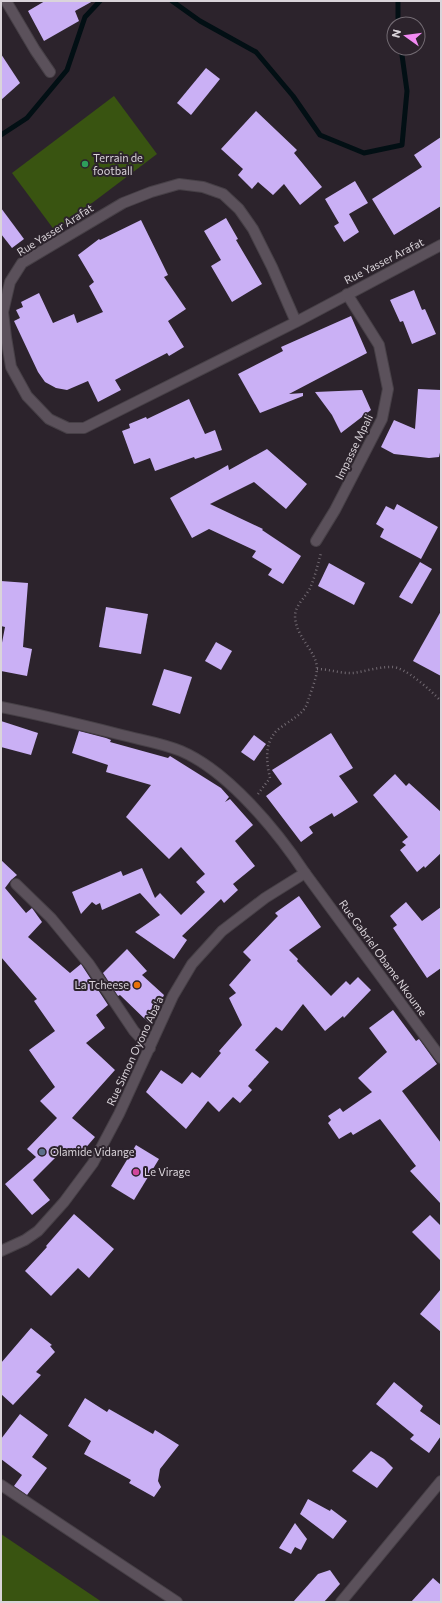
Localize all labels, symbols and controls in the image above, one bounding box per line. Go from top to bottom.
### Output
north arrow [386,16,426,56]
text: N [389,28,403,39]
place label: Terrain de football [93,151,143,177]
marker: Terrain de football [80,159,90,169]
street label: Rue Yasser Arafat [14,201,96,258]
street label: Rue Yasser Arafat [342,235,426,286]
street label: Impasse Mpali [332,412,375,482]
street label: Rue Gabriel Obame Nkoume [337,897,430,1019]
place label: La Tcheese [74,978,129,991]
marker: La Tcheese [132,980,142,990]
street label: Rue Simon Oyono Aba'a [103,994,166,1108]
place label: Olamide Vidange [50,1145,135,1158]
marker: Olamide Vidange [37,1147,47,1157]
place label: Le Virage [144,1165,190,1178]
marker: Le Virage [131,1167,141,1177]

